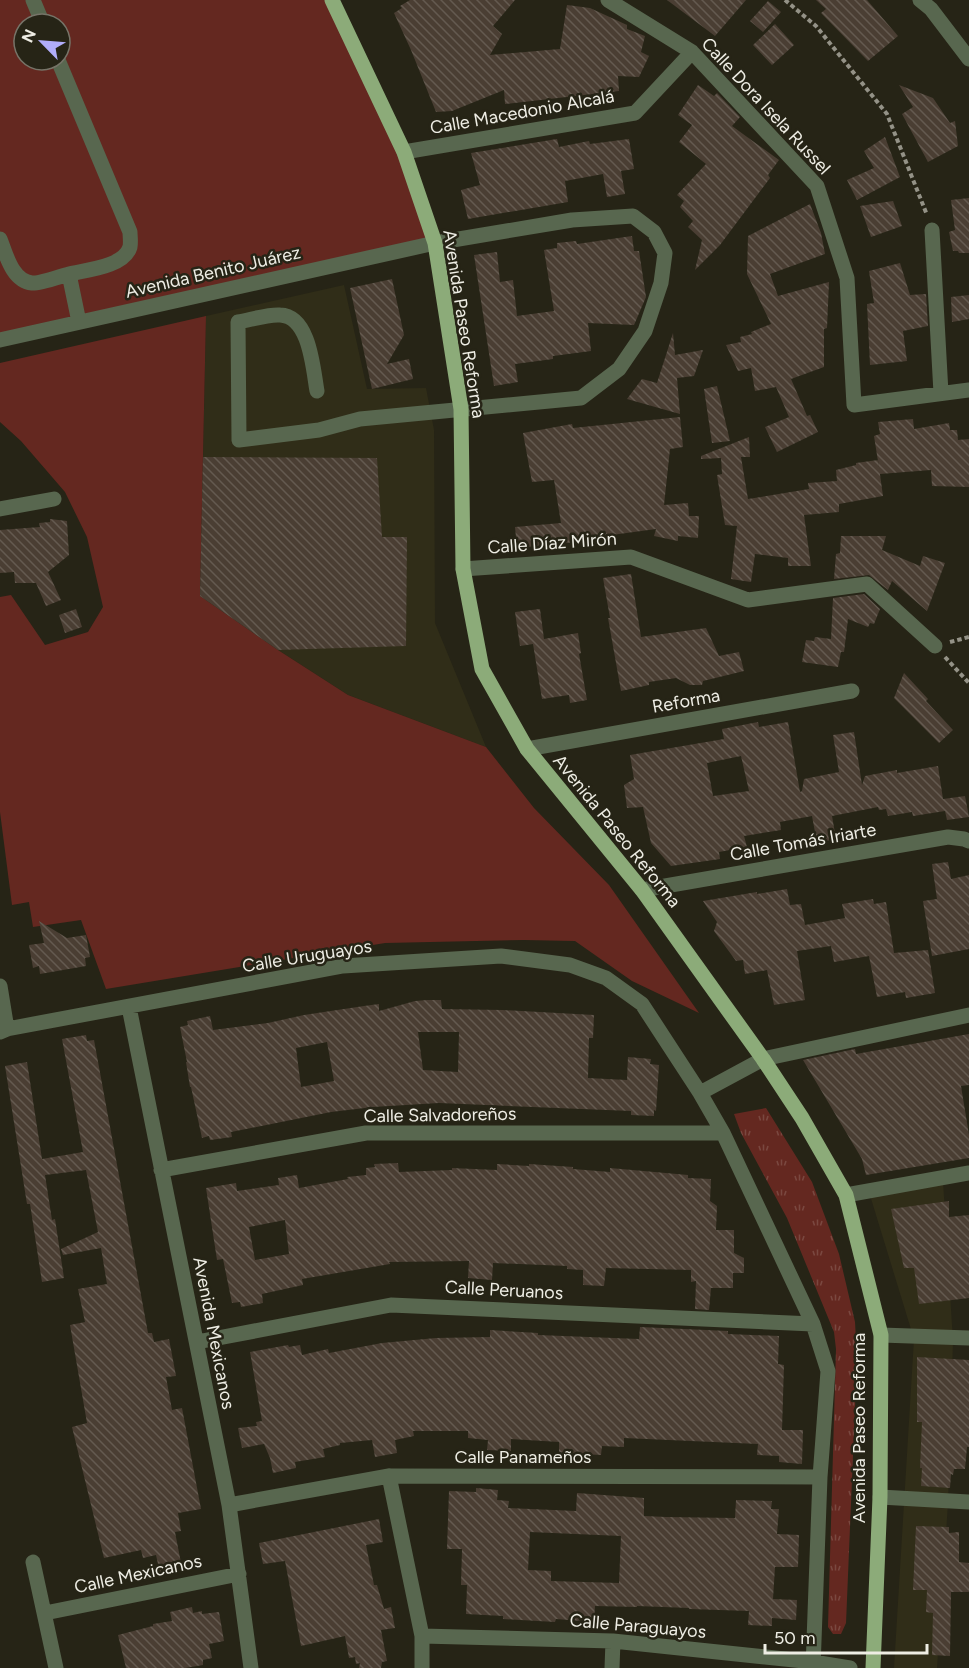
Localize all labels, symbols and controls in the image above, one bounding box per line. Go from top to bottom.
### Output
north arrow [12,12,72,72]
text: N [18,26,40,45]
street label: Calle Dora Isela Russel [697,33,835,179]
street label: Calle Macedonio Alcalá [428,85,616,139]
street label: Avenida Paseo Reforma [438,228,490,420]
street label: Avenida Benito Juárez [123,241,303,303]
street label: Calle Díaz Mirón [487,528,617,558]
street label: Reforma [650,684,722,718]
street label: Avenida Paseo Reforma [548,750,686,912]
street label: Calle Tomás Iriarte [728,818,878,866]
street label: Calle Uruguayos [241,935,373,977]
street label: Calle Salvadoreños [363,1103,517,1127]
street label: Avenida Mexicanos [188,1255,240,1411]
street label: Calle Peruanos [444,1276,564,1304]
street label: Avenida Paseo Reforma [848,1333,870,1523]
street label: Calle Panameños [454,1446,592,1468]
street label: Calle Mexicanos [72,1550,204,1598]
street label: Calle Paraguayos [569,1609,707,1643]
scale bar [765,1617,927,1655]
text: 50 m [774,1627,816,1649]

